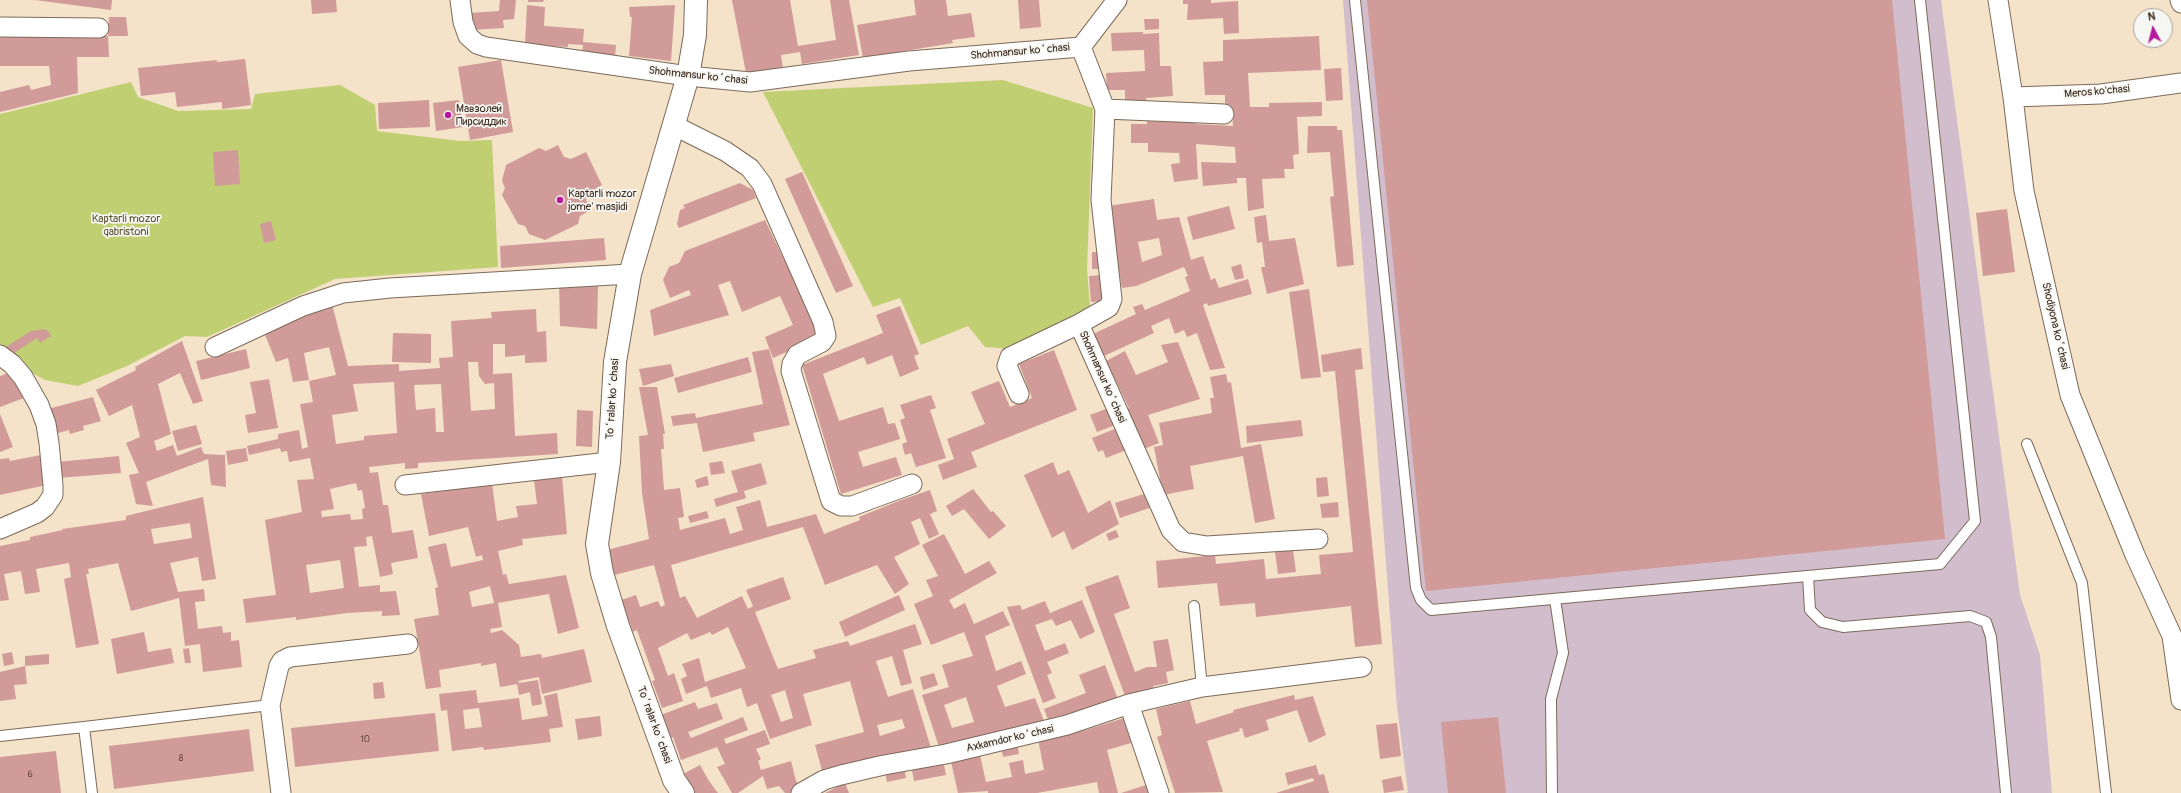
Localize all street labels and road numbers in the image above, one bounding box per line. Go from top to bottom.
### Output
street label: Shohmansur koʻchasi [970,41,1070,63]
street label: Shohmansur koʻchasi [648,64,748,88]
street label: Meros ko'chasi [2064,83,2130,101]
street label: Shodiyona koʻchasi [2039,281,2071,371]
street label: Shohmansur koʻchasi [1076,329,1128,425]
street label: Toʻralar koʻchasi [604,358,622,440]
street label: Toʻralar koʻchasi [634,685,674,765]
street label: Axkamdor koʻchasi [965,723,1055,755]

